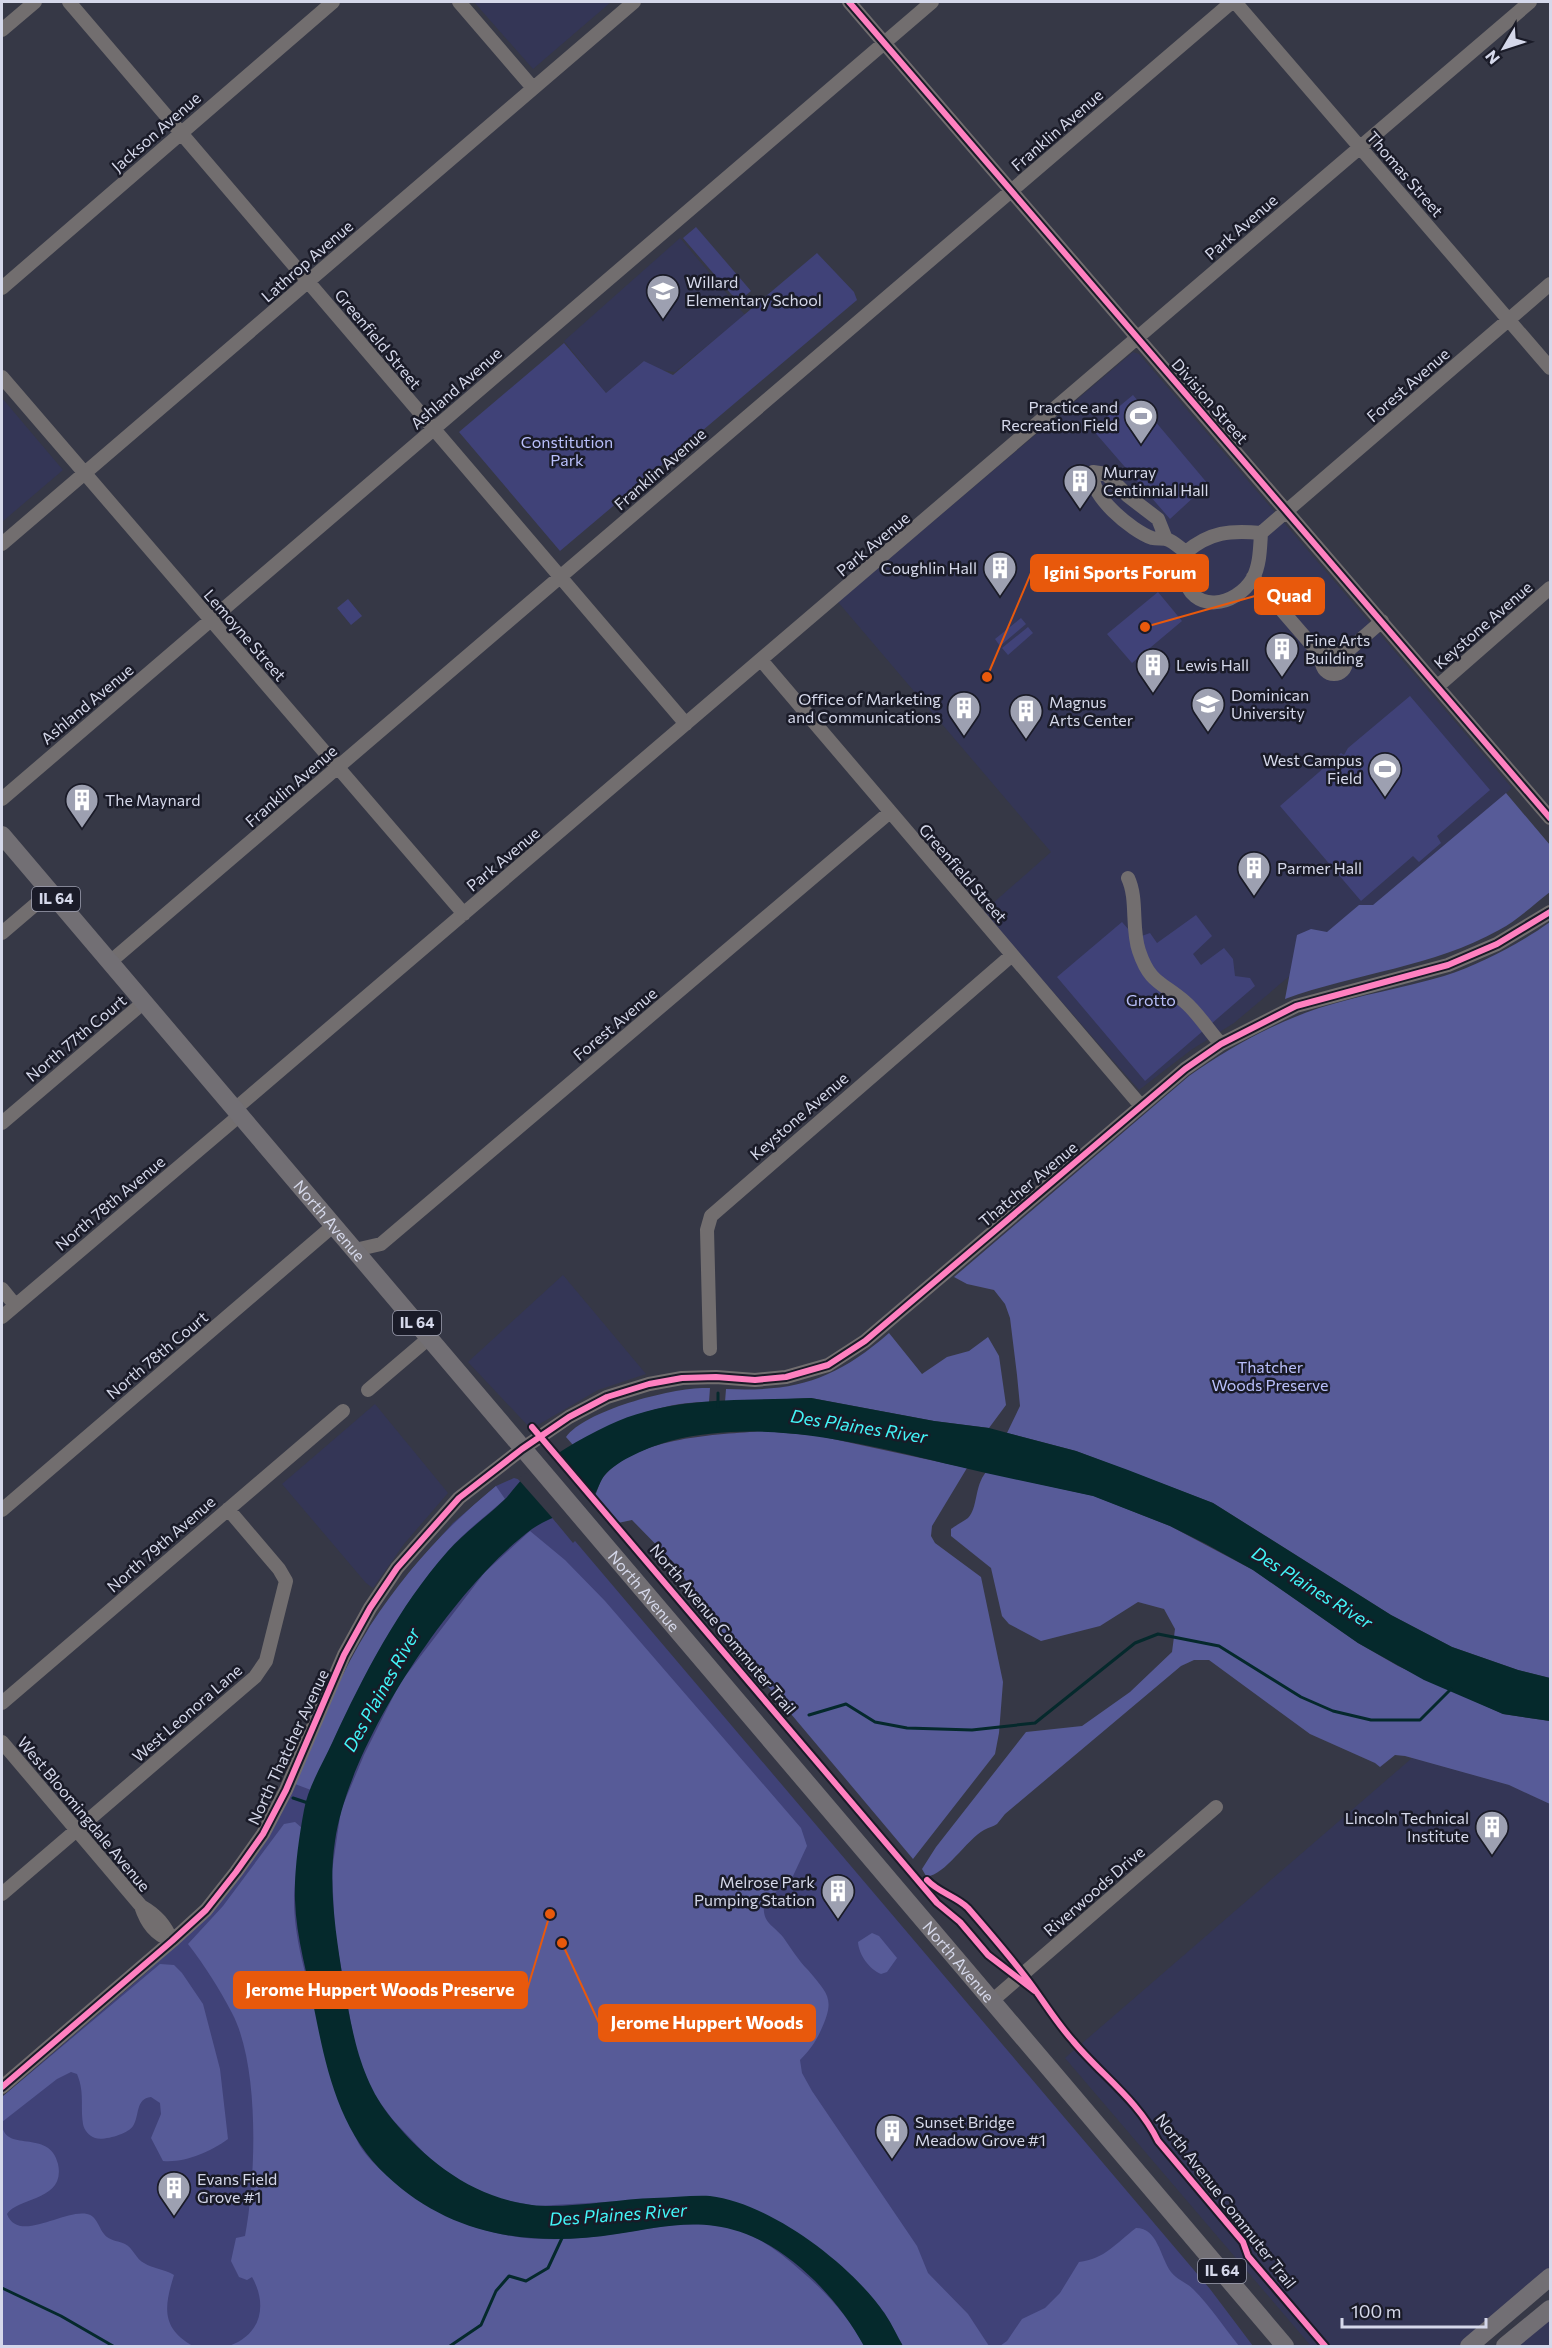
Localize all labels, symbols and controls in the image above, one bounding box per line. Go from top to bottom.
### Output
north arrow [1474,18,1534,78]
text: N [1481,47,1503,68]
street label: Franklin Avenue [1007,85,1106,175]
street label: Jackson Avenue [107,88,204,176]
street label: Thomas Street [1363,127,1448,221]
street label: Park Avenue [1201,190,1281,263]
street label: Lathrop Avenue [257,216,356,305]
place label: Willard Elementary School [686,272,822,309]
school or university icon: Willard Elementary School [645,273,681,320]
street label: Greenfield Street [331,285,426,393]
street label: Ashland Avenue [406,343,505,432]
street label: Forest Avenue [1363,344,1453,426]
street label: Division Street [1168,354,1253,447]
place label: Practice and Recreation Field [1001,397,1118,434]
sports icon: Practice and Recreation Field [1123,398,1159,445]
street label: Franklin Avenue [610,424,709,514]
park label: Constitution Park [521,432,613,469]
place label: Murray Centinnial Hall [1103,462,1209,499]
building icon: Murray Centinnial Hall [1062,463,1098,510]
street label: Park Avenue [832,507,913,580]
building icon: Coughlin Hall [982,550,1018,597]
callout: Igini Sports Forum [1031,555,1208,591]
place label: Coughlin Hall [881,558,977,577]
text: Igini Sports Forum [1044,561,1196,583]
street label: Keystone Avenue [1430,577,1536,672]
callout: Quad [1255,578,1324,614]
text: Quad [1267,584,1311,606]
street label: Lemoyne Street [200,585,291,685]
place label: Fine Arts Building [1305,630,1370,667]
building icon: Fine Arts Building [1264,631,1300,678]
building icon: Lewis Hall [1135,647,1171,694]
place label: Lewis Hall [1176,655,1249,674]
street label: Ashland Avenue [37,659,137,748]
place label: Dominican University [1231,685,1309,722]
school or university icon: Dominican University [1190,686,1226,733]
place label: Office of Marketing and Communications [788,689,941,726]
building icon: Office of Marketing and Communications [946,690,982,737]
place label: Magnus Arts Center [1049,692,1134,729]
building icon: Magnus Arts Center [1008,693,1044,740]
street label: Franklin Avenue [241,741,340,831]
place label: West Campus Field [1263,750,1362,787]
sports icon: West Campus Field [1367,751,1403,798]
building icon: The Maynard [64,782,100,829]
place label: The Maynard [105,790,200,809]
street label: Greenfield Street [915,820,1012,926]
street label: Park Avenue [462,822,543,895]
building icon: Parmer Hall [1236,850,1272,897]
place label: Parmer Hall [1277,858,1362,877]
road number: IL 64 [32,887,80,911]
street label: Forest Avenue [569,983,660,1064]
street label: North 77th Court [22,990,130,1085]
park label: Grotto [1126,990,1176,1009]
street label: Keystone Avenue [746,1068,852,1163]
street label: Thatcher Avenue [975,1137,1081,1230]
street label: North 78th Avenue [51,1151,168,1254]
street label: North Avenue [290,1176,370,1265]
street label: North 78th Court [102,1307,211,1402]
road number: IL 64 [393,1311,441,1335]
park label: Thatcher Woods Preserve [1212,1357,1328,1394]
water label: Des Plaines River [789,1404,930,1448]
street label: North 79th Avenue [103,1491,219,1596]
street label: North Avenue Commuter Trail [646,1540,800,1718]
water label: Des Plaines River [1248,1541,1378,1634]
street label: North Avenue [605,1546,684,1635]
water label: Des Plaines River [338,1623,425,1755]
street label: West Leonora Lane [128,1660,245,1765]
street label: North Thatcher Avenue [243,1666,332,1828]
street label: West Bloomingdale Avenue [14,1732,155,1895]
place label: Lincoln Technical Institute [1345,1808,1469,1845]
building icon: Lincoln Technical Institute [1474,1809,1510,1856]
street label: Riverwoods Drive [1039,1842,1148,1940]
place label: Melrose Park Pumping Station [694,1872,815,1909]
building icon: Melrose Park Pumping Station [820,1873,856,1920]
street label: North Avenue [919,1917,999,2006]
callout: Jerome Huppert Woods Preserve [234,1972,527,2008]
text: Jerome Huppert Woods Preserve [246,1978,514,2000]
callout: Jerome Huppert Woods [599,2005,815,2041]
text: Jerome Huppert Woods [611,2011,803,2033]
street label: North Avenue Commuter Trail [1152,2109,1301,2292]
place label: Sunset Bridge Meadow Grove #1 [915,2112,1046,2149]
building icon: Sunset Bridge Meadow Grove #1 [874,2113,910,2160]
place label: Evans Field Grove #1 [197,2169,277,2206]
building icon: Evans Field Grove #1 [156,2170,192,2217]
water label: Des Plaines River [548,2198,688,2230]
road number: IL 64 [1198,2259,1246,2283]
scale bar [1342,2291,1486,2329]
text: 100 m [1351,2300,1401,2322]

